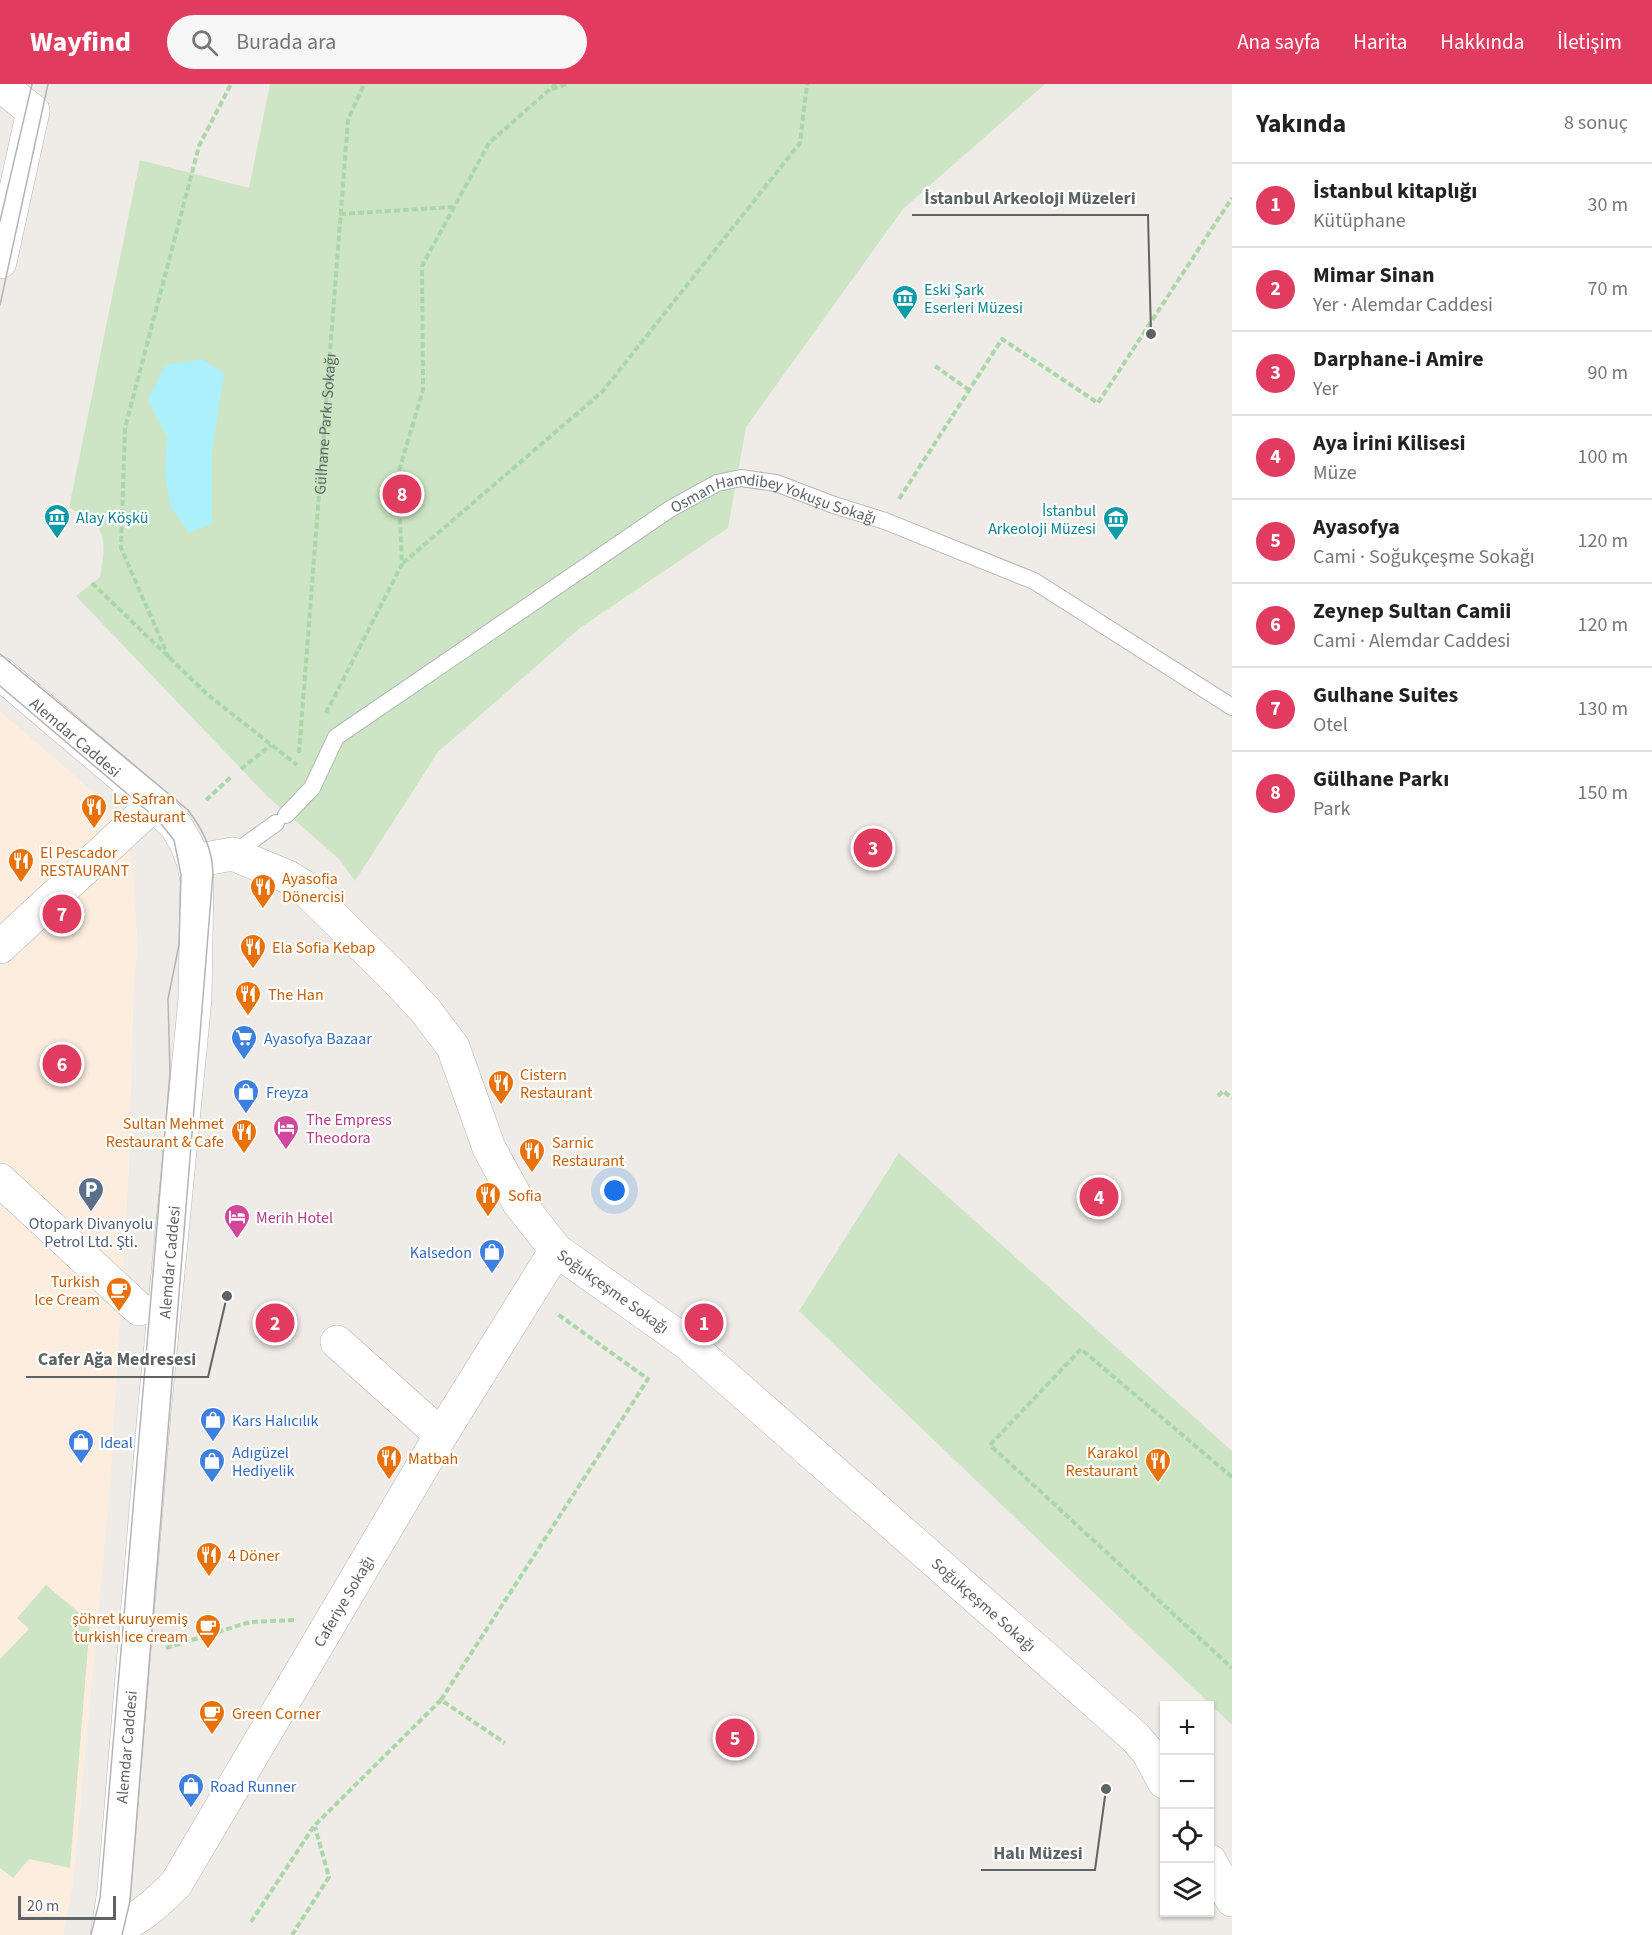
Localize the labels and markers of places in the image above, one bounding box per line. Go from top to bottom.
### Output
callout: İstanbul Arkeoloji Müzeleri [912,179,1148,215]
place label: Eski Şark Eserleri Müzesi [924,279,1023,319]
museum icon: Eski Şark Eserleri Müzesi [890,283,920,321]
pin: 8 [382,472,422,516]
place label: İstanbul Arkeoloji Müzesi [988,500,1096,540]
museum icon: Alay Köşkü [42,502,72,540]
museum icon: İstanbul Arkeoloji Müzesi [1101,504,1131,542]
place label: Alay Köşkü [76,507,148,529]
place label: Le Safran Restaurant [113,788,186,828]
restaurant icon: Le Safran Restaurant [79,792,109,830]
pin: 3 [854,826,892,870]
place label: El Pescador RESTAURANT [40,842,130,882]
restaurant icon: El Pescador RESTAURANT [6,846,36,884]
place label: Ayasofia Dönercisi [282,868,344,908]
restaurant icon: Ayasofia Dönercisi [248,872,278,910]
pin: 7 [42,892,82,936]
restaurant icon: Ela Sofia Kebap [238,932,268,970]
place label: Ela Sofia Kebap [272,937,376,959]
restaurant icon: The Han [233,979,263,1017]
place label: The Han [268,984,324,1006]
supermarket icon: Ayasofya Bazaar [229,1023,259,1061]
place label: Ayasofya Bazaar [264,1028,372,1050]
pin: 6 [42,1042,82,1086]
place label: Cistern Restaurant [520,1064,593,1104]
restaurant icon: Cistern Restaurant [486,1068,516,1106]
shop icon: Freyza [231,1077,261,1115]
place label: Freyza [266,1082,309,1104]
place label: The Empress Theodora [306,1109,392,1149]
place label: Sultan Mehmet Restaurant & Cafe [106,1113,225,1153]
hotel icon: The Empress Theodora [271,1113,301,1151]
restaurant icon: Sultan Mehmet Restaurant & Cafe [229,1117,259,1155]
place label: Sarnic Restaurant [552,1132,625,1172]
restaurant icon: Sarnic Restaurant [517,1136,547,1174]
pin: 4 [1080,1174,1118,1220]
parking icon: Otopark Divanyolu Petrol Ltd. Şti. [76,1175,106,1213]
restaurant icon: Sofia [473,1180,503,1218]
place label: Sofia [508,1185,542,1207]
hotel icon: Merih Hotel [222,1202,252,1240]
place label: Merih Hotel [256,1207,333,1229]
place label: Otopark Divanyolu Petrol Ltd. Şti. [29,1213,153,1253]
shop icon: Kalsedon [477,1237,507,1275]
place label: Kalsedon [410,1242,472,1264]
place label: Turkish Ice Cream [34,1271,100,1311]
cafe icon: Turkish Ice Cream [104,1275,134,1313]
pin: 2 [256,1300,294,1346]
pin: 1 [684,1300,724,1346]
callout: Cafer Ağa Medresesi [26,1341,208,1377]
shop icon: Kars Halıcılık [198,1405,228,1443]
place label: Kars Halıcılık [232,1410,319,1432]
shop icon: Ideal [66,1427,96,1465]
place label: Ideal [100,1432,133,1454]
place label: Adıgüzel Hediyelik [232,1442,295,1482]
place label: Karakol Restaurant [1066,1442,1139,1482]
restaurant icon: Matbah [374,1443,404,1481]
shop icon: Adıgüzel Hediyelik [197,1446,227,1484]
restaurant icon: Karakol Restaurant [1143,1446,1173,1484]
place label: Matbah [408,1448,458,1470]
restaurant icon: 4 Döner [194,1540,224,1578]
place label: 4 Döner [228,1545,280,1567]
place label: şöhret kuruyemiş turkish ice cream [72,1608,188,1648]
cafe icon: şöhret kuruyemiş turkish ice cream [193,1612,223,1650]
cafe icon: Green Corner [197,1698,227,1736]
place label: Green Corner [232,1703,321,1725]
pin: 5 [716,1716,754,1760]
shop icon: Road Runner [176,1771,206,1809]
place label: Road Runner [210,1776,297,1798]
callout: Halı Müzesi [981,1834,1095,1870]

